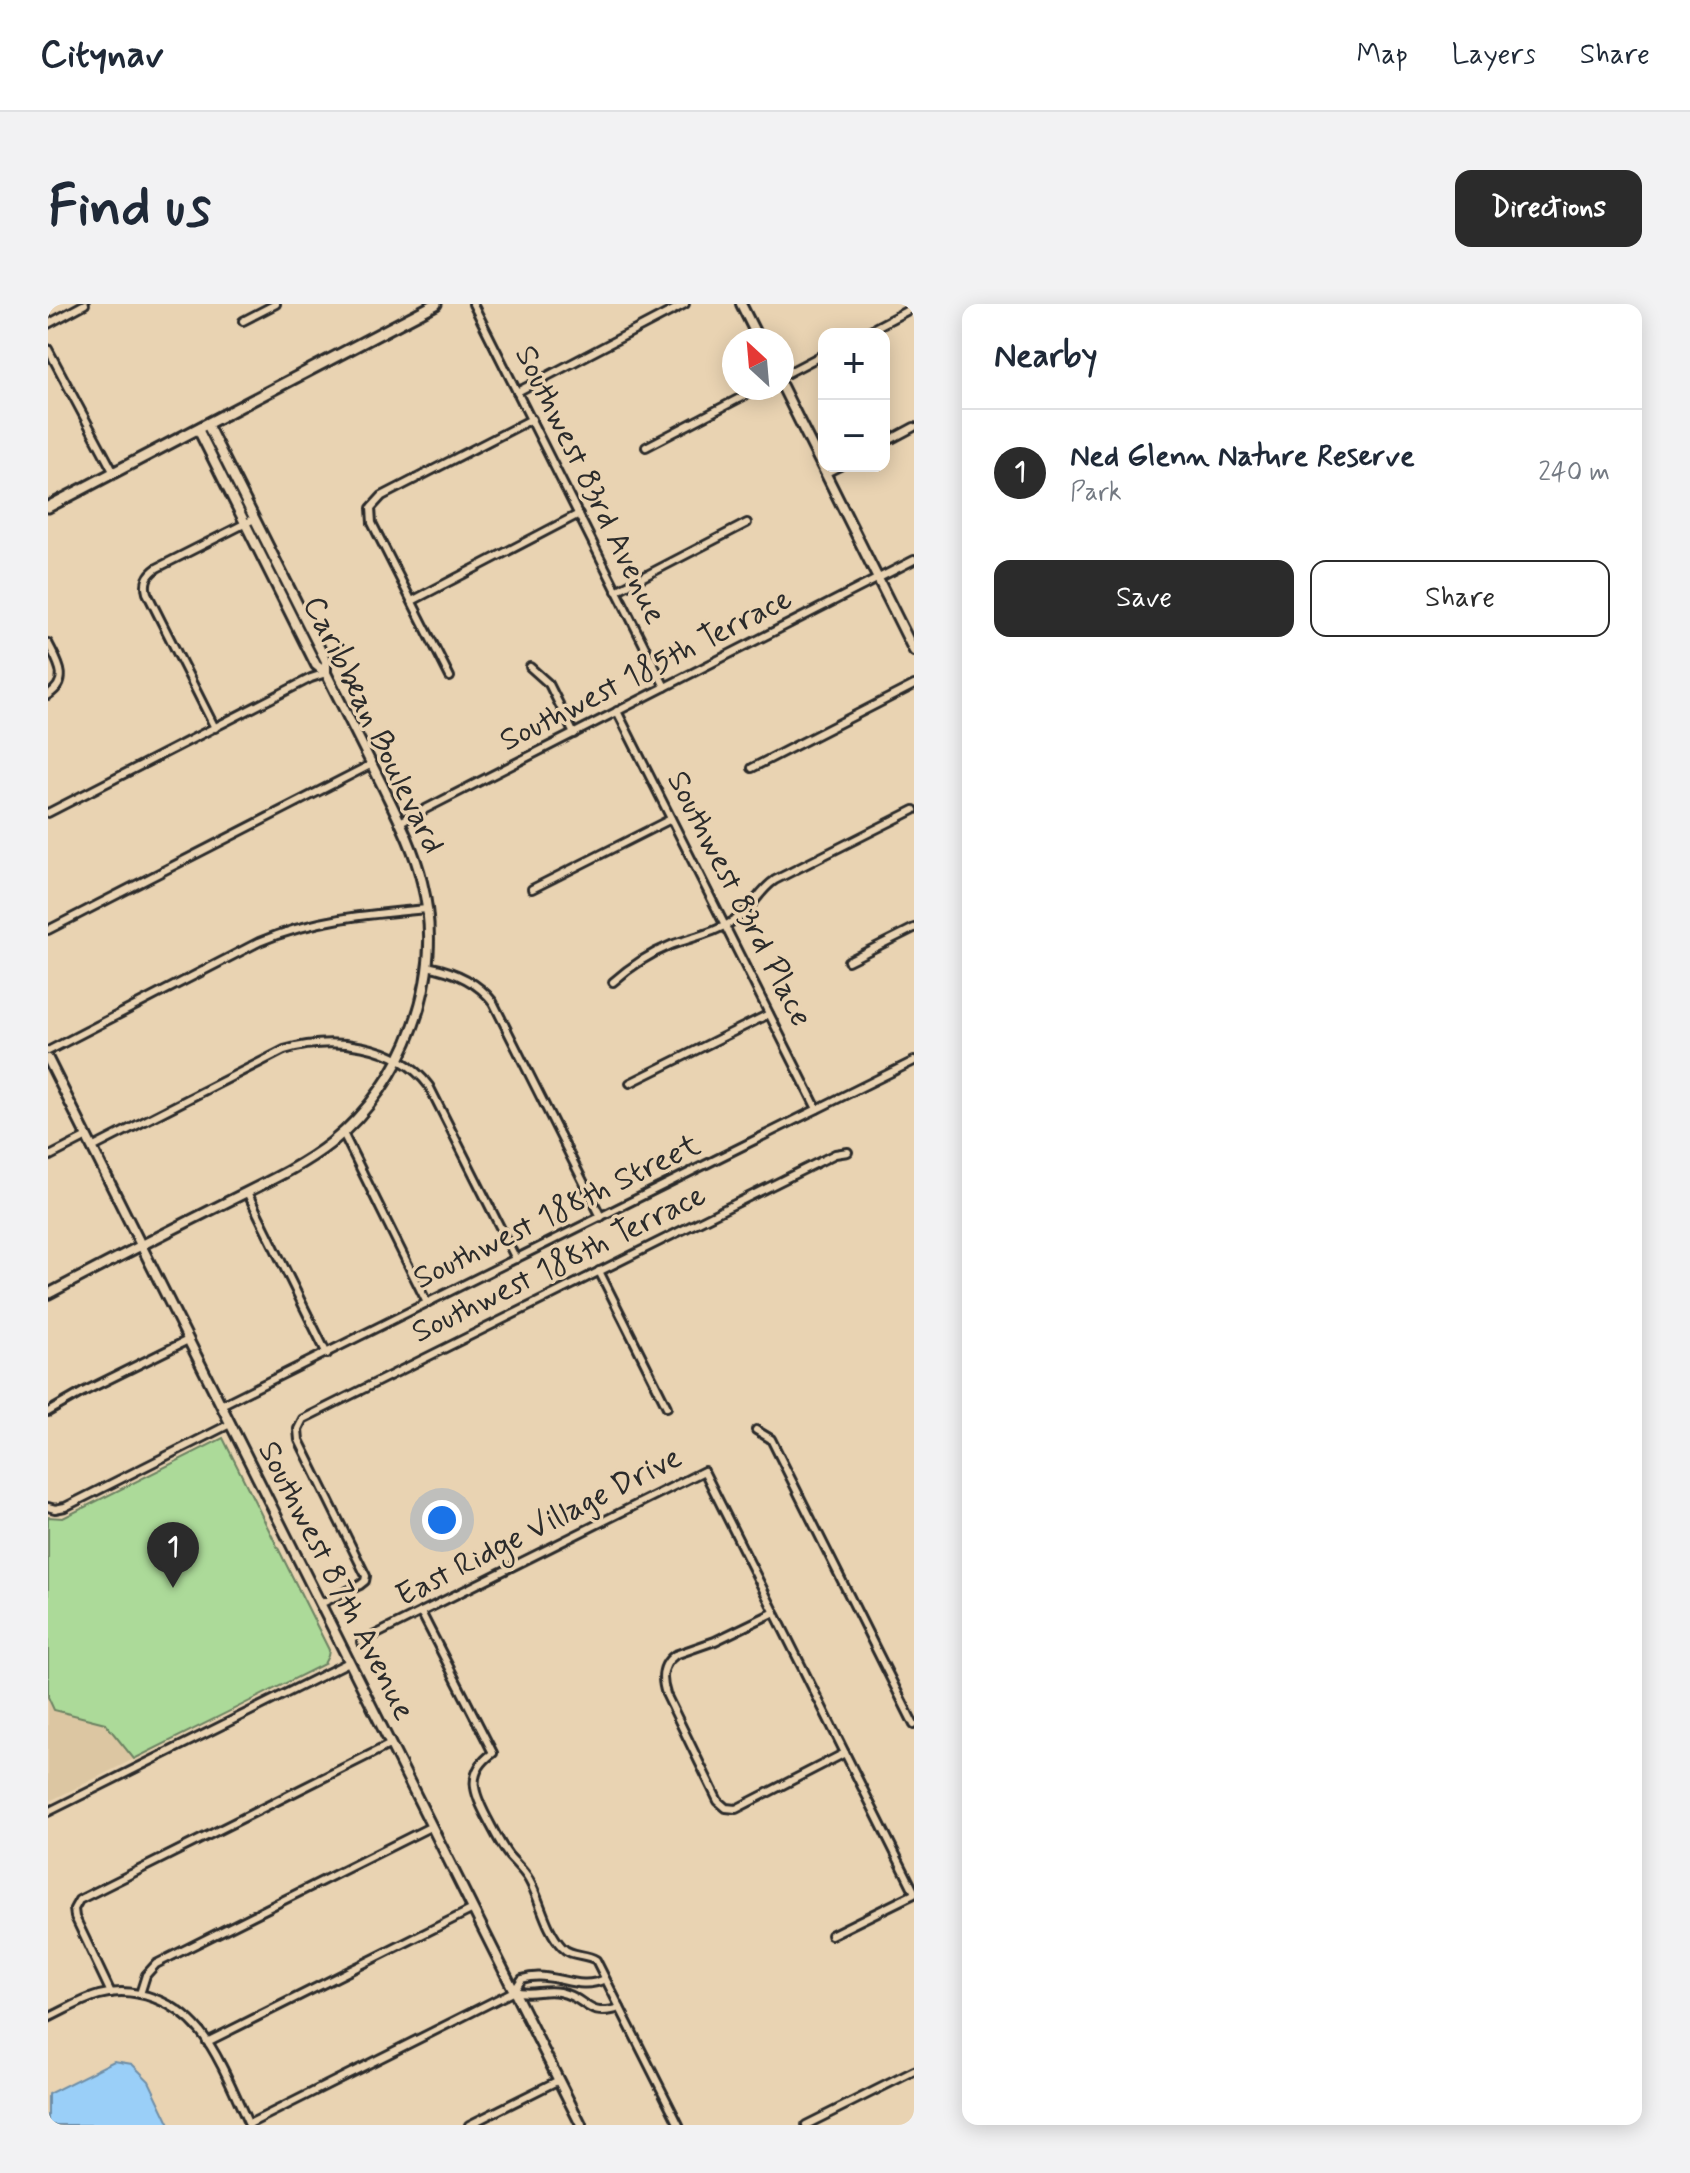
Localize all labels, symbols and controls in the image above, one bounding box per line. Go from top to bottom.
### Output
text: Citynav [40,31,164,80]
text: Map [1357,37,1408,74]
text: Layers [1452,37,1536,74]
text: Share [1580,37,1650,74]
button: Directions [1455,170,1642,247]
text: Find us [48,172,211,245]
north arrow [722,328,794,400]
map controls [818,328,890,472]
button: + [818,328,890,400]
text: Nearby [994,334,1098,379]
street label: Southwest 83rd Avenue [504,338,676,632]
button: − [818,400,890,472]
text: Ned Glenn Nature Reserve [1070,437,1415,476]
text: 1 [1014,456,1026,490]
text: 240 m [1538,456,1610,490]
text: Park [1070,476,1122,510]
button: Save [994,560,1294,637]
button: Share [1310,560,1610,637]
street label: Southwest 185th Terrace [493,578,799,762]
street label: Caribbean Boulevard [292,589,454,861]
street label: Southwest 83rd Place [656,764,822,1034]
street label: Southwest 188th Street [406,1124,708,1300]
street label: Southwest 188th Terrace [405,1174,713,1354]
street label: Southwest 87th Avenue [247,1434,425,1728]
street label: East Ridge Village Drive [389,1437,690,1619]
your location [422,1500,462,1540]
pin: 1 [147,1522,199,1588]

